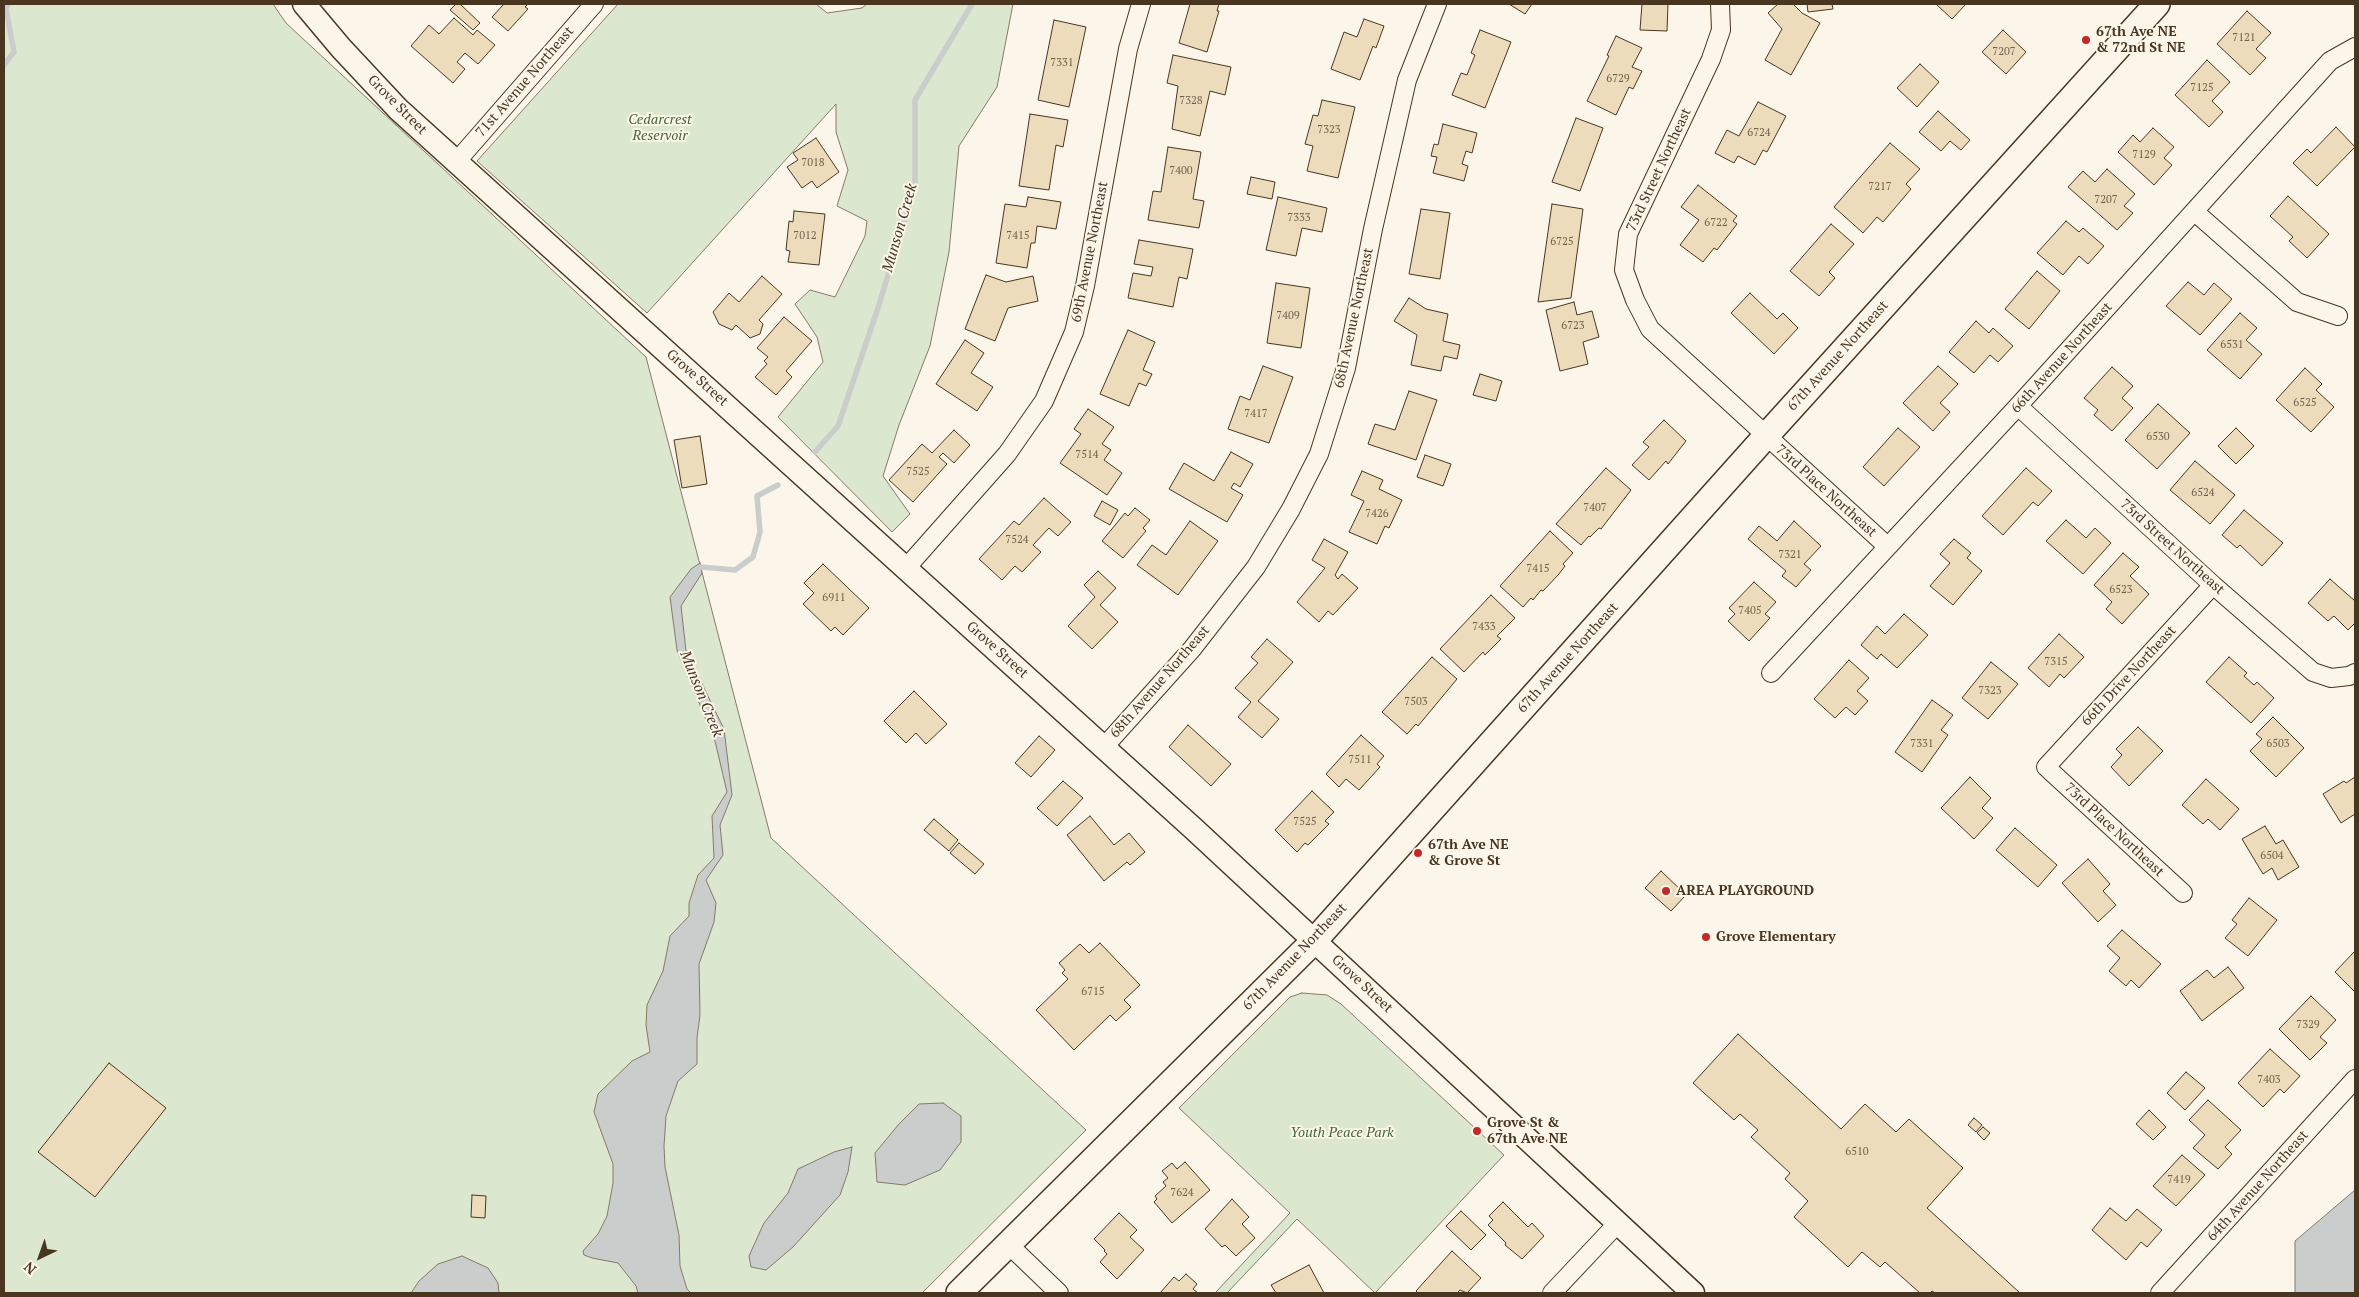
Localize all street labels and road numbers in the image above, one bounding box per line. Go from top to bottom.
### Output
street label: 71st Avenue Northeast [472,23,578,141]
street label: Grove Street [364,72,430,138]
street label: 73rd Street Northeast [1623,106,1695,234]
street label: 69th Avenue Northeast [1068,180,1112,324]
street label: 68th Avenue Northeast [1331,246,1377,390]
street label: 67th Avenue Northeast [1784,297,1892,415]
street label: 66th Avenue Northeast [2008,299,2116,417]
street label: Grove Street [663,346,731,410]
street label: 73rd Place Northeast [1772,441,1880,541]
street label: 73rd Street Northeast [2116,496,2228,598]
street label: 67th Avenue Northeast [1514,599,1622,717]
street label: Grove Street [963,618,1031,682]
street label: 68th Avenue Northeast [1107,622,1213,742]
street label: 66th Drive Northeast [2078,622,2180,730]
street label: 73rd Place Northeast [2061,780,2167,880]
street label: 67th Avenue Northeast [1239,900,1351,1014]
street label: Grove Street [1328,952,1396,1016]
street label: 64th Avenue Northeast [2204,1127,2312,1245]

